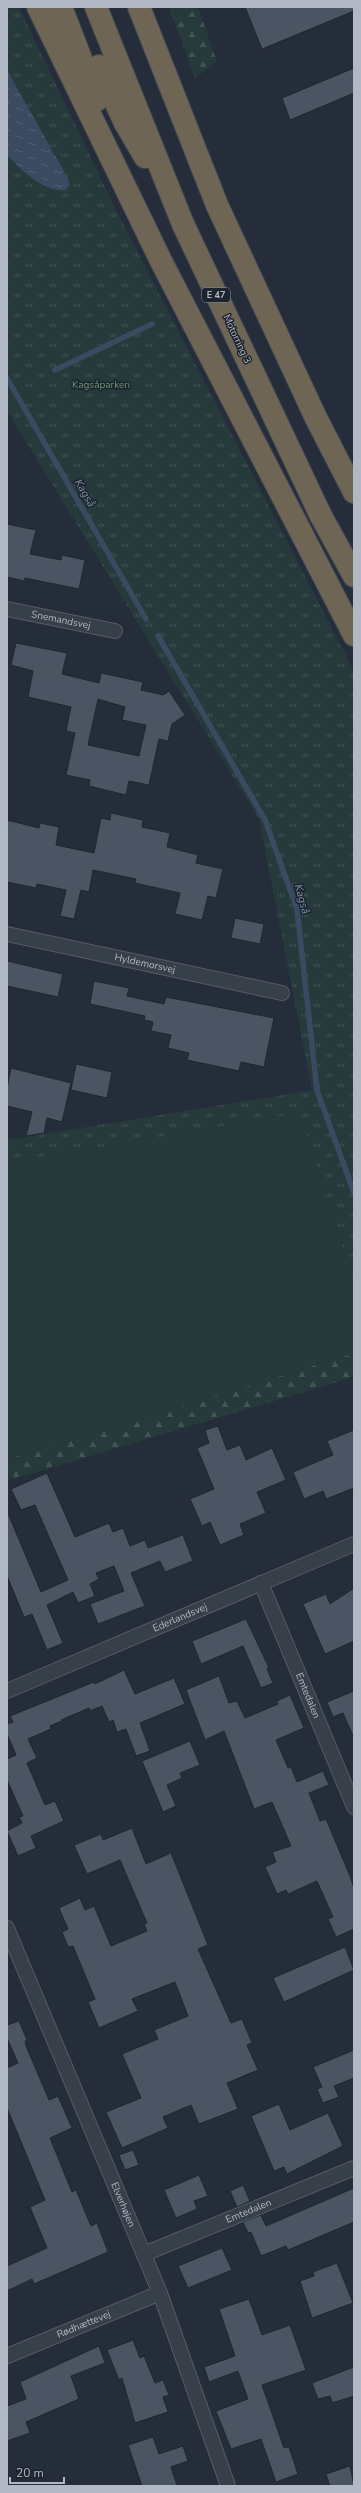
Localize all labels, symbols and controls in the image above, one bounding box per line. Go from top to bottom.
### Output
road number: E 47 [202,288,230,302]
street label: Motorring 3 [220,312,254,366]
park label: Kagsåparken [72,378,130,392]
water label: Kagså [71,476,99,510]
street label: Snemandsvej [30,607,92,633]
water label: Kagså [291,882,313,916]
street label: Hyldemorsvej [113,950,177,977]
street label: Ederlandsvej [151,1600,209,1635]
street label: Emtedalen [292,1671,324,1721]
street label: Elverhøjen [107,2180,139,2229]
street label: Emtedalen [224,2196,274,2227]
street label: Rødhættevej [55,2307,113,2342]
scale bar [10,2459,64,2485]
text: 20 m [16,2465,44,2481]

